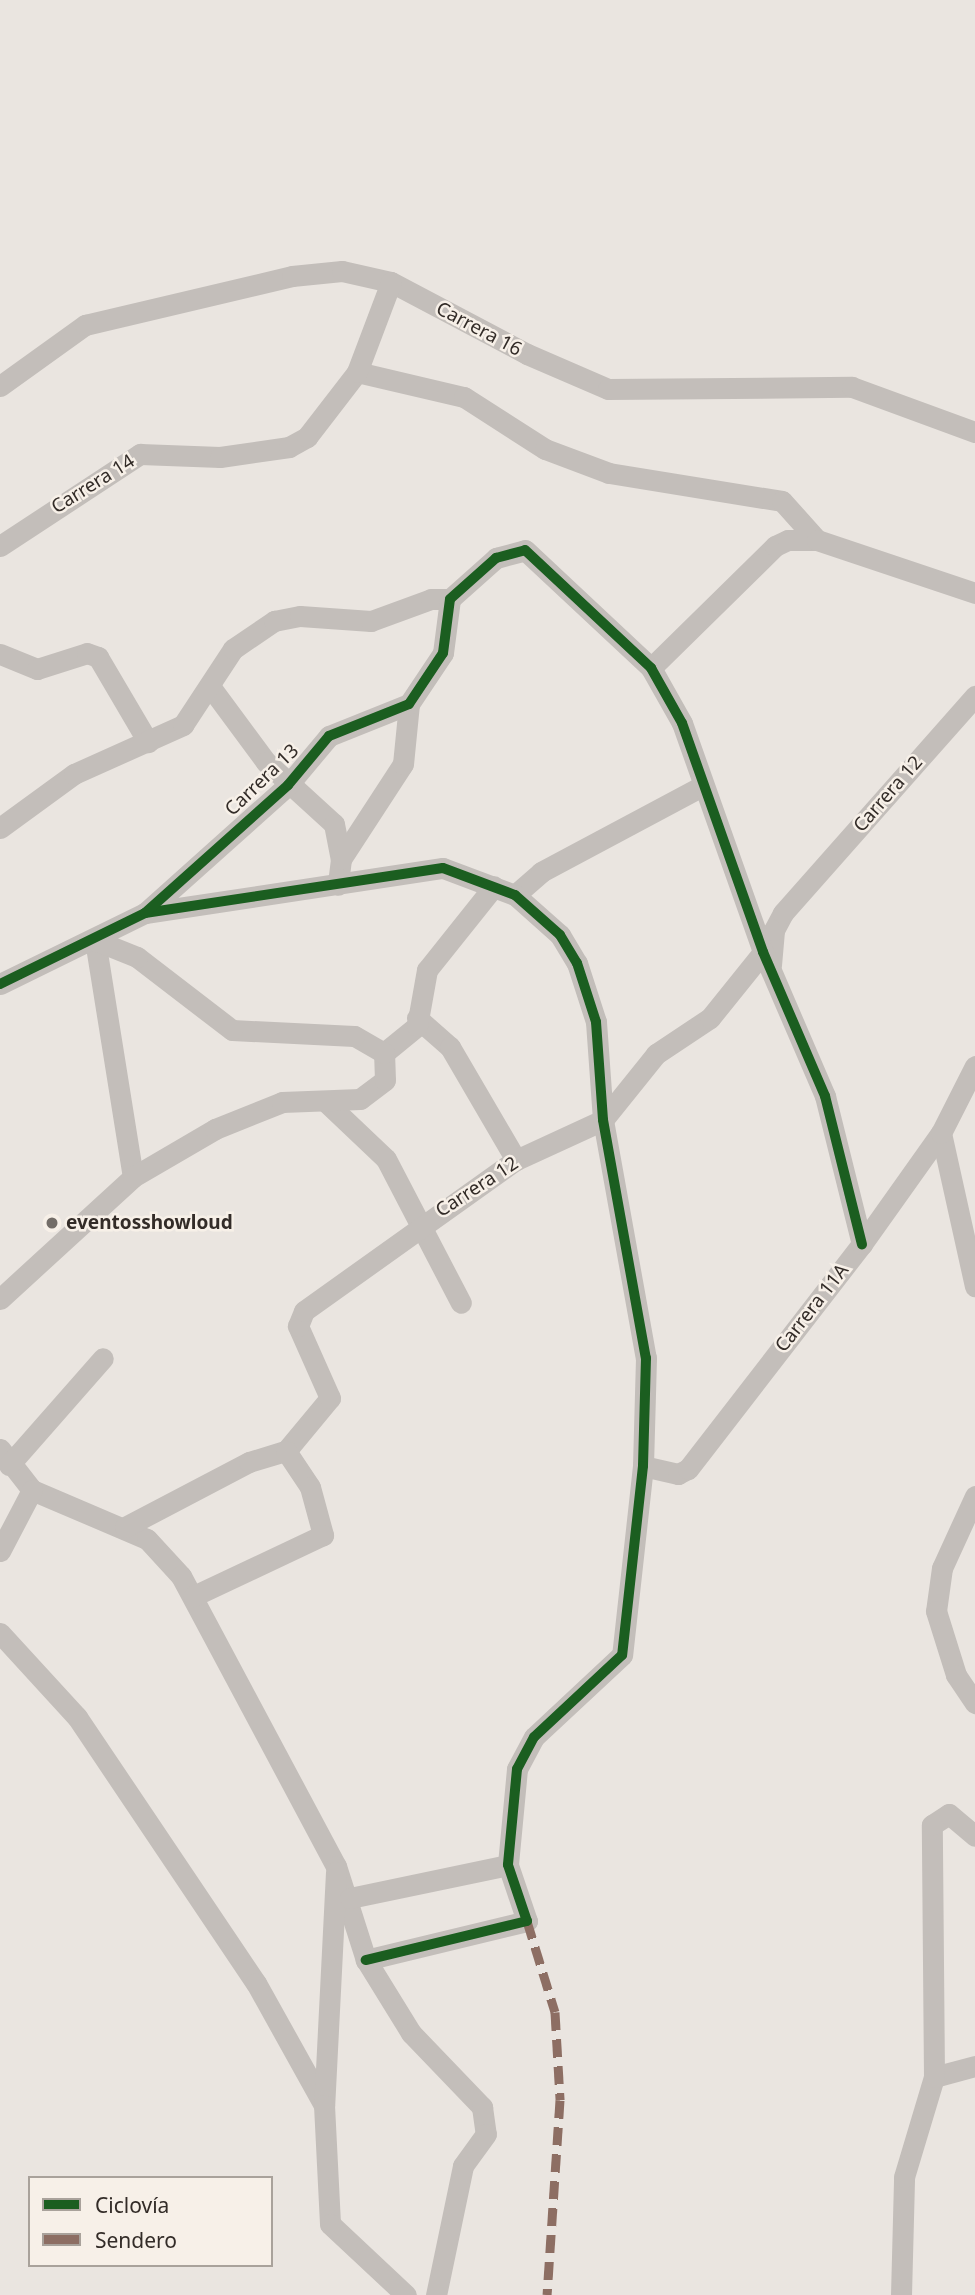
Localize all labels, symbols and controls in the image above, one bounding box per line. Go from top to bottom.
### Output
street label: Carrera 16 [432,297,526,361]
street label: Carrera 14 [47,450,139,518]
street label: Carrera 13 [220,739,304,821]
street label: Carrera 12 [849,751,927,837]
street label: Carrera 12 [432,1152,522,1222]
place label: eventosshowloud [66,1212,233,1234]
marker: eventosshowloud [44,1215,60,1231]
street label: Carrera 11A [770,1259,854,1357]
legend [28,2176,273,2267]
text: Ciclovía [95,2191,169,2219]
text: Sendero [95,2226,177,2254]

